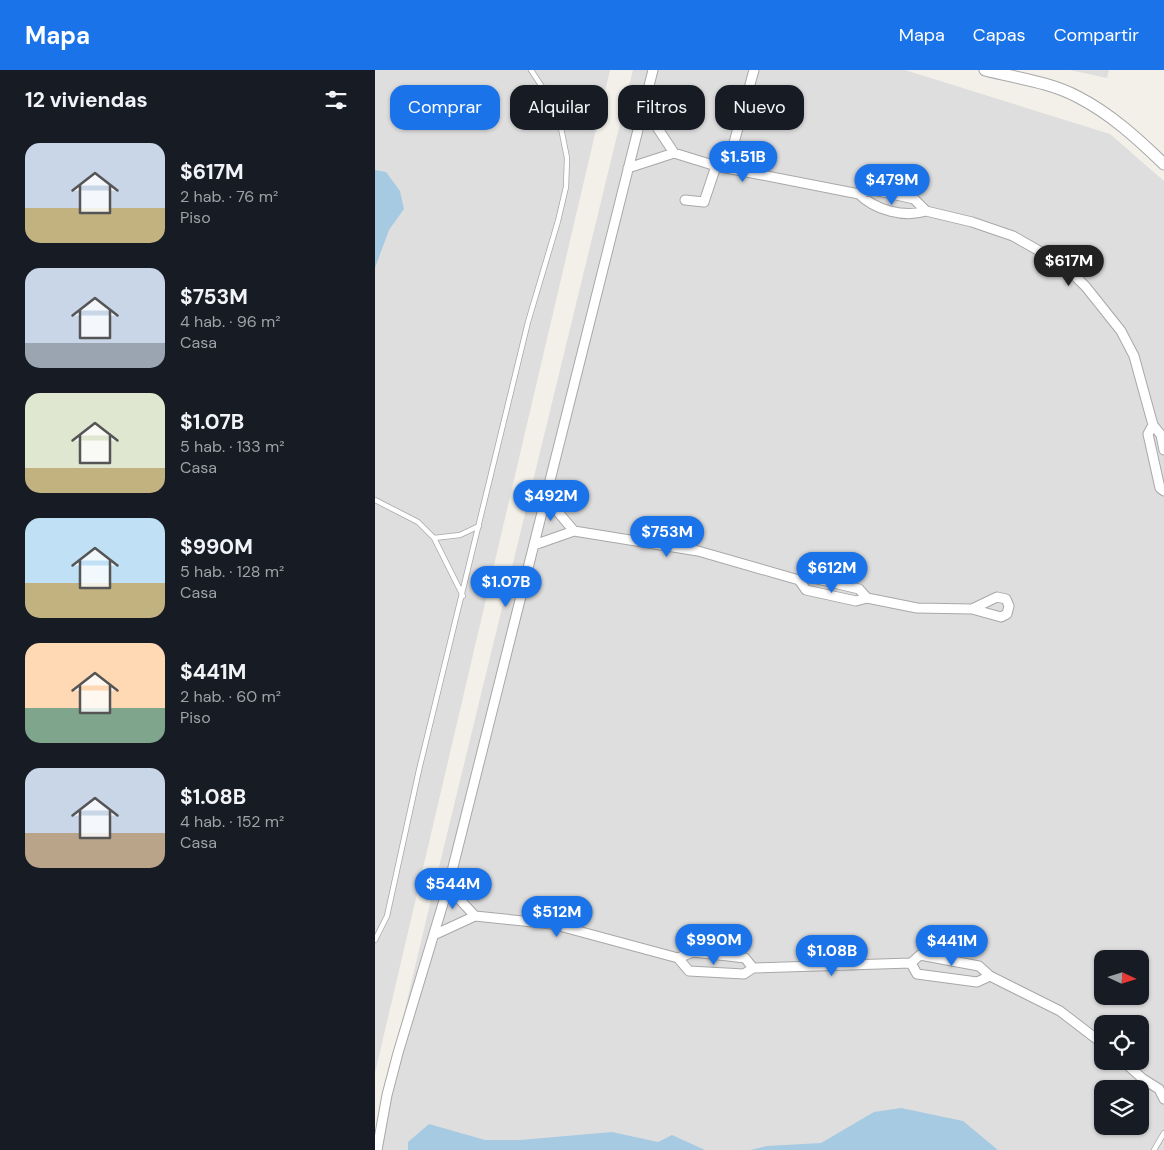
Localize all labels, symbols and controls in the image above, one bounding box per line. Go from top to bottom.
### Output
text: Mapa [25,20,90,51]
text: Mapa [899,23,945,47]
text: Capas [973,23,1026,47]
text: Compartir [1054,23,1139,47]
chip: Comprar [390,85,500,130]
chip: Alquilar [510,85,608,130]
chip: Filtros [618,85,705,130]
chip: Nuevo [715,85,804,130]
text: 12 viviendas [25,86,148,114]
icon: filters [322,86,350,114]
pin: $1.51B [702,140,784,183]
text: $1.51B [720,146,766,167]
text: $617M [180,158,244,186]
icon: home [65,163,125,223]
pin: $479M [857,164,927,206]
text: $479M [866,169,918,190]
text: 2 hab. · 76 m² [180,186,278,207]
text: Piso [180,207,211,228]
pin: $617M [1034,244,1104,287]
text: $617M [1045,250,1093,271]
text: $753M [180,283,248,311]
icon: home [65,288,125,348]
text: 4 hab. · 96 m² [180,311,281,332]
text: Casa [180,332,217,353]
text: $1.07B [180,408,244,436]
icon: home [65,413,125,473]
text: 5 hab. · 133 m² [180,436,284,457]
text: Casa [180,457,217,478]
pin: $492M [516,480,586,522]
text: $492M [524,485,578,506]
pin: $753M [632,516,702,558]
text: $753M [641,521,693,542]
text: $990M [180,533,253,561]
icon: home [65,538,125,598]
pin: $612M [797,552,867,594]
text: $612M [807,557,857,578]
text: 5 hab. · 128 m² [180,561,284,582]
pin: $1.07B [465,566,547,608]
text: $1.07B [482,571,530,592]
text: Casa [180,582,217,603]
text: $441M [180,658,246,686]
icon: home [65,663,125,723]
text: 2 hab. · 60 m² [180,686,281,707]
text: Piso [180,707,211,728]
text: $1.08B [180,783,246,811]
icon: home [65,788,125,848]
text: 4 hab. · 152 m² [180,811,284,832]
text: Casa [180,832,217,853]
pin: $544M [418,868,488,910]
text: $544M [426,873,480,894]
pin: $512M [522,896,592,938]
text: $512M [533,901,581,922]
pin: $990M [679,924,749,966]
pin: $441M [917,924,987,967]
text: $990M [686,929,742,950]
text: $441M [927,930,977,951]
pin: $1.08B [791,934,873,977]
text: $1.08B [807,940,857,961]
north arrow [1094,950,1149,1005]
map controls [1094,950,1149,1135]
button: locate [1094,1015,1149,1070]
button: layers [1094,1080,1149,1135]

